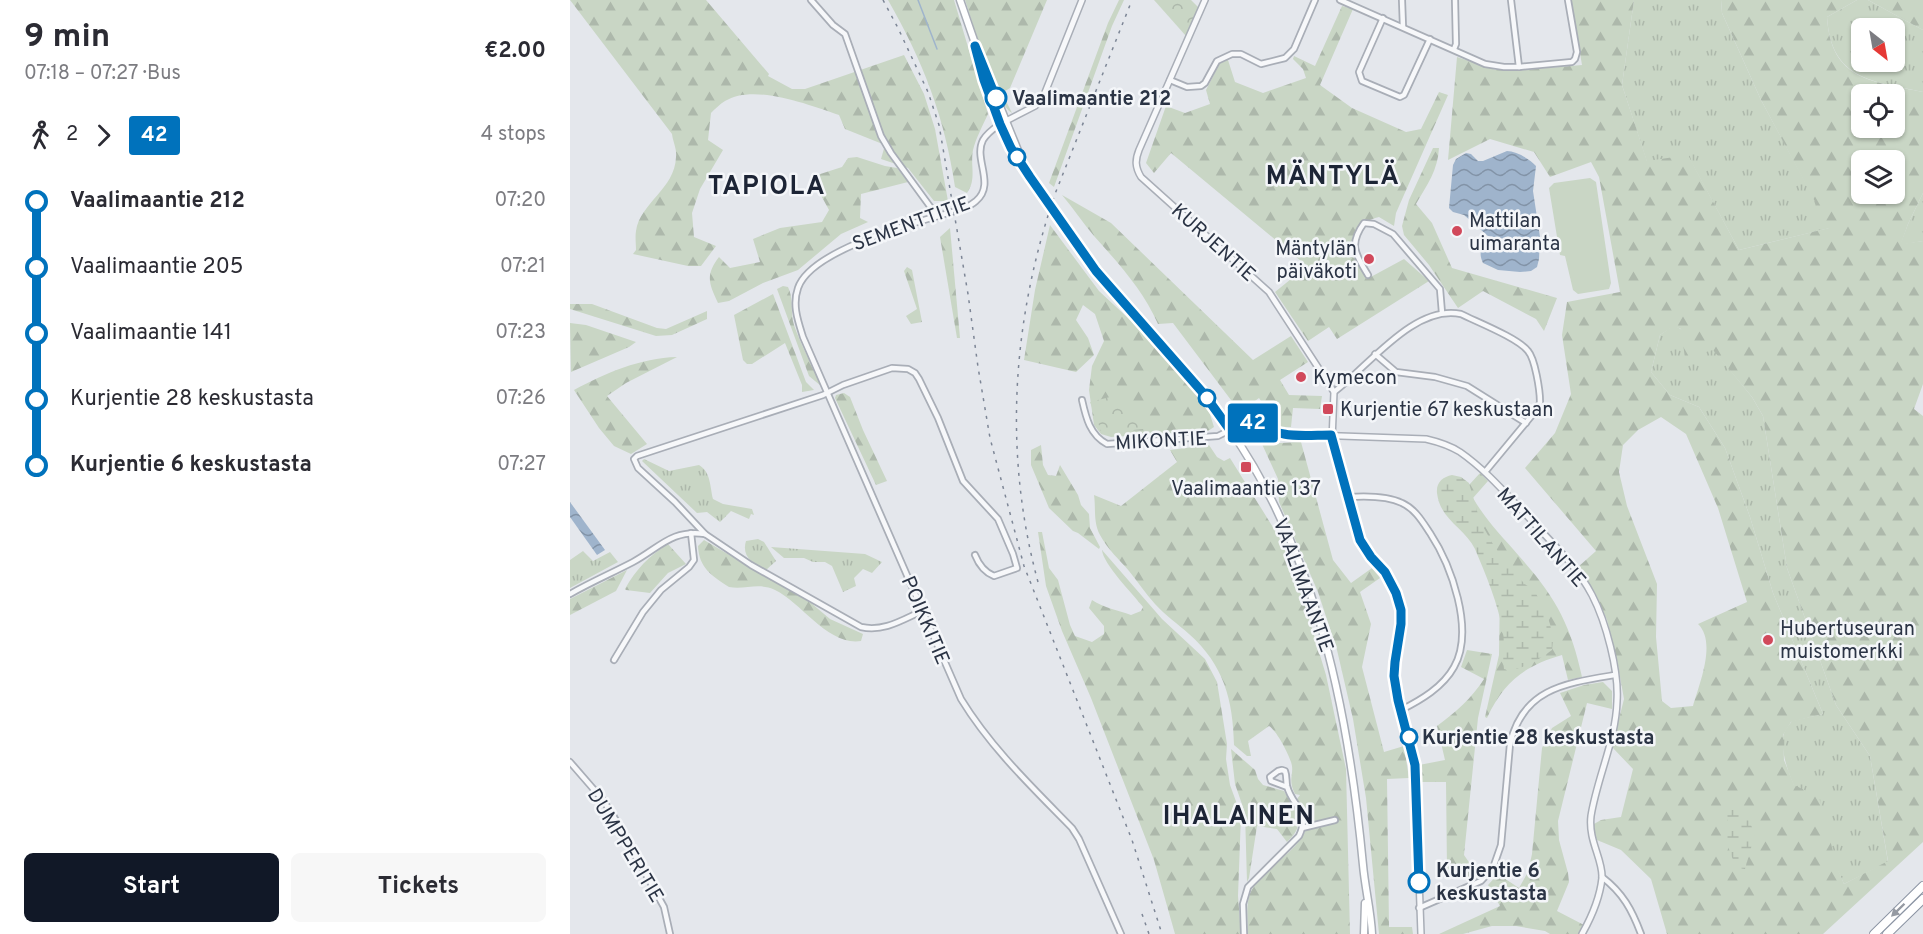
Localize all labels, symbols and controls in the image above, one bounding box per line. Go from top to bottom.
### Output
text: 9 min [24,17,110,59]
north arrow [1851,18,1905,72]
map controls [1851,18,1905,204]
text: €2.00 [484,38,546,65]
text: 07:18 – 07:27 · Bus [24,61,181,87]
button: locate [1851,84,1905,138]
marker: Vaalimaantie 212 [985,87,1007,109]
place label: Vaalimaantie 212 [1012,87,1171,113]
icon: walk [24,119,57,152]
icon: forward [87,119,120,152]
text: 2 [66,122,78,148]
text: 42 [141,122,168,149]
text: 4 stops [481,122,546,148]
unlabelled marker [1008,148,1026,166]
button: layers [1851,150,1905,204]
district label: MÄNTYLÄ [1266,159,1400,194]
district label: TAPIOLA [708,171,826,204]
text: Vaalimaantie 212 [70,188,245,215]
text: 07:20 [495,188,546,214]
street label: SEMENTTITIE [849,191,974,258]
street label: KURJENTIE [1165,199,1260,288]
place label: Mattilan uimaranta [1469,209,1560,258]
marker: Mattilan uimaranta [1450,224,1464,238]
place label: Mäntylän päiväkoti [1275,237,1357,286]
marker: Mäntylän päiväkoti [1362,252,1376,266]
text: Vaalimaantie 205 [70,254,243,281]
text: 07:21 [500,254,546,280]
text: Vaalimaantie 141 [70,320,232,347]
text: 07:23 [495,320,546,346]
place label: Kymecon [1313,366,1397,392]
marker: Kymecon [1294,370,1308,384]
text: Kurjentie 28 keskustasta [70,386,314,413]
text: 07:26 [495,386,546,412]
unlabelled marker [1198,389,1216,407]
place label: Kurjentie 67 keskustaan [1340,398,1554,424]
marker: Kurjentie 67 keskustaan [1321,402,1335,416]
line badge: 42 [1226,404,1280,442]
text: 42 [1240,410,1266,437]
street label: MIKONTIE [1115,427,1208,457]
text: Kurjentie 6 keskustasta [70,452,312,479]
text: 07:27 [497,452,546,478]
marker: Vaalimaantie 137 [1239,460,1253,474]
place label: Vaalimaantie 137 [1171,477,1321,503]
street label: MATTILANTIE [1490,483,1591,594]
street label: VAALIMAANTIE [1266,515,1338,656]
street label: POIKKITIE [894,573,954,669]
place label: Hubertuseuran muistomerkki [1780,617,1915,666]
marker: Hubertuseuran muistomerkki [1761,633,1775,647]
place label: Kurjentie 28 keskustasta [1422,726,1654,752]
marker: Kurjentie 28 keskustasta [1400,728,1418,746]
street label: DUMPPERITIE [580,784,669,908]
district label: IHALAINEN [1163,801,1315,834]
button: Start [24,853,279,922]
button: Tickets [291,853,546,922]
place label: Kurjentie 6 keskustasta [1436,859,1547,908]
marker: Kurjentie 6 keskustasta [1408,871,1430,893]
one-way arrow [1892,903,1906,917]

